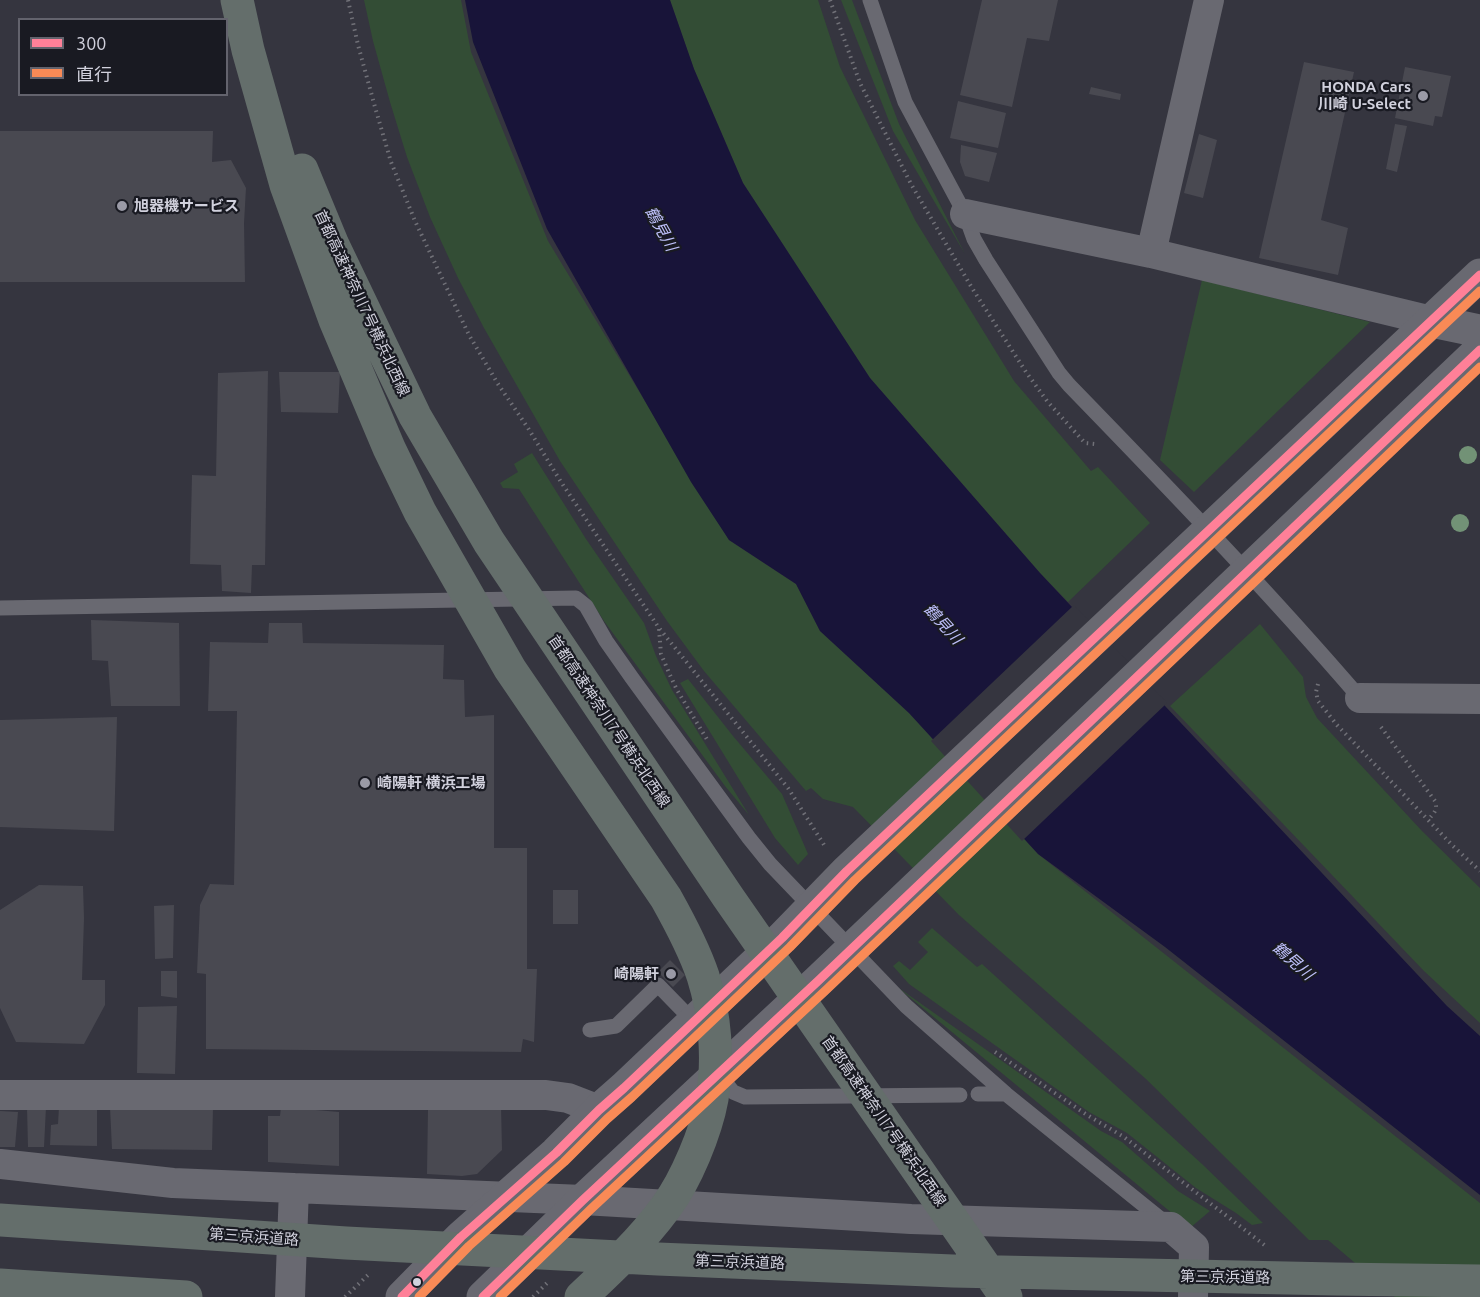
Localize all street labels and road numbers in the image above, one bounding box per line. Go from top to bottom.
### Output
street label: 首都高速神奈川7号横浜北西線 [311,207,413,399]
street label: 首都高速神奈川7号横浜北西線 [545,632,673,810]
street label: 首都高速神奈川7号横浜北西線 [818,1033,950,1209]
street label: 第三京浜道路 [208,1225,300,1249]
street label: 第三京浜道路 [695,1251,785,1273]
street label: 第三京浜道路 [1180,1267,1270,1287]

